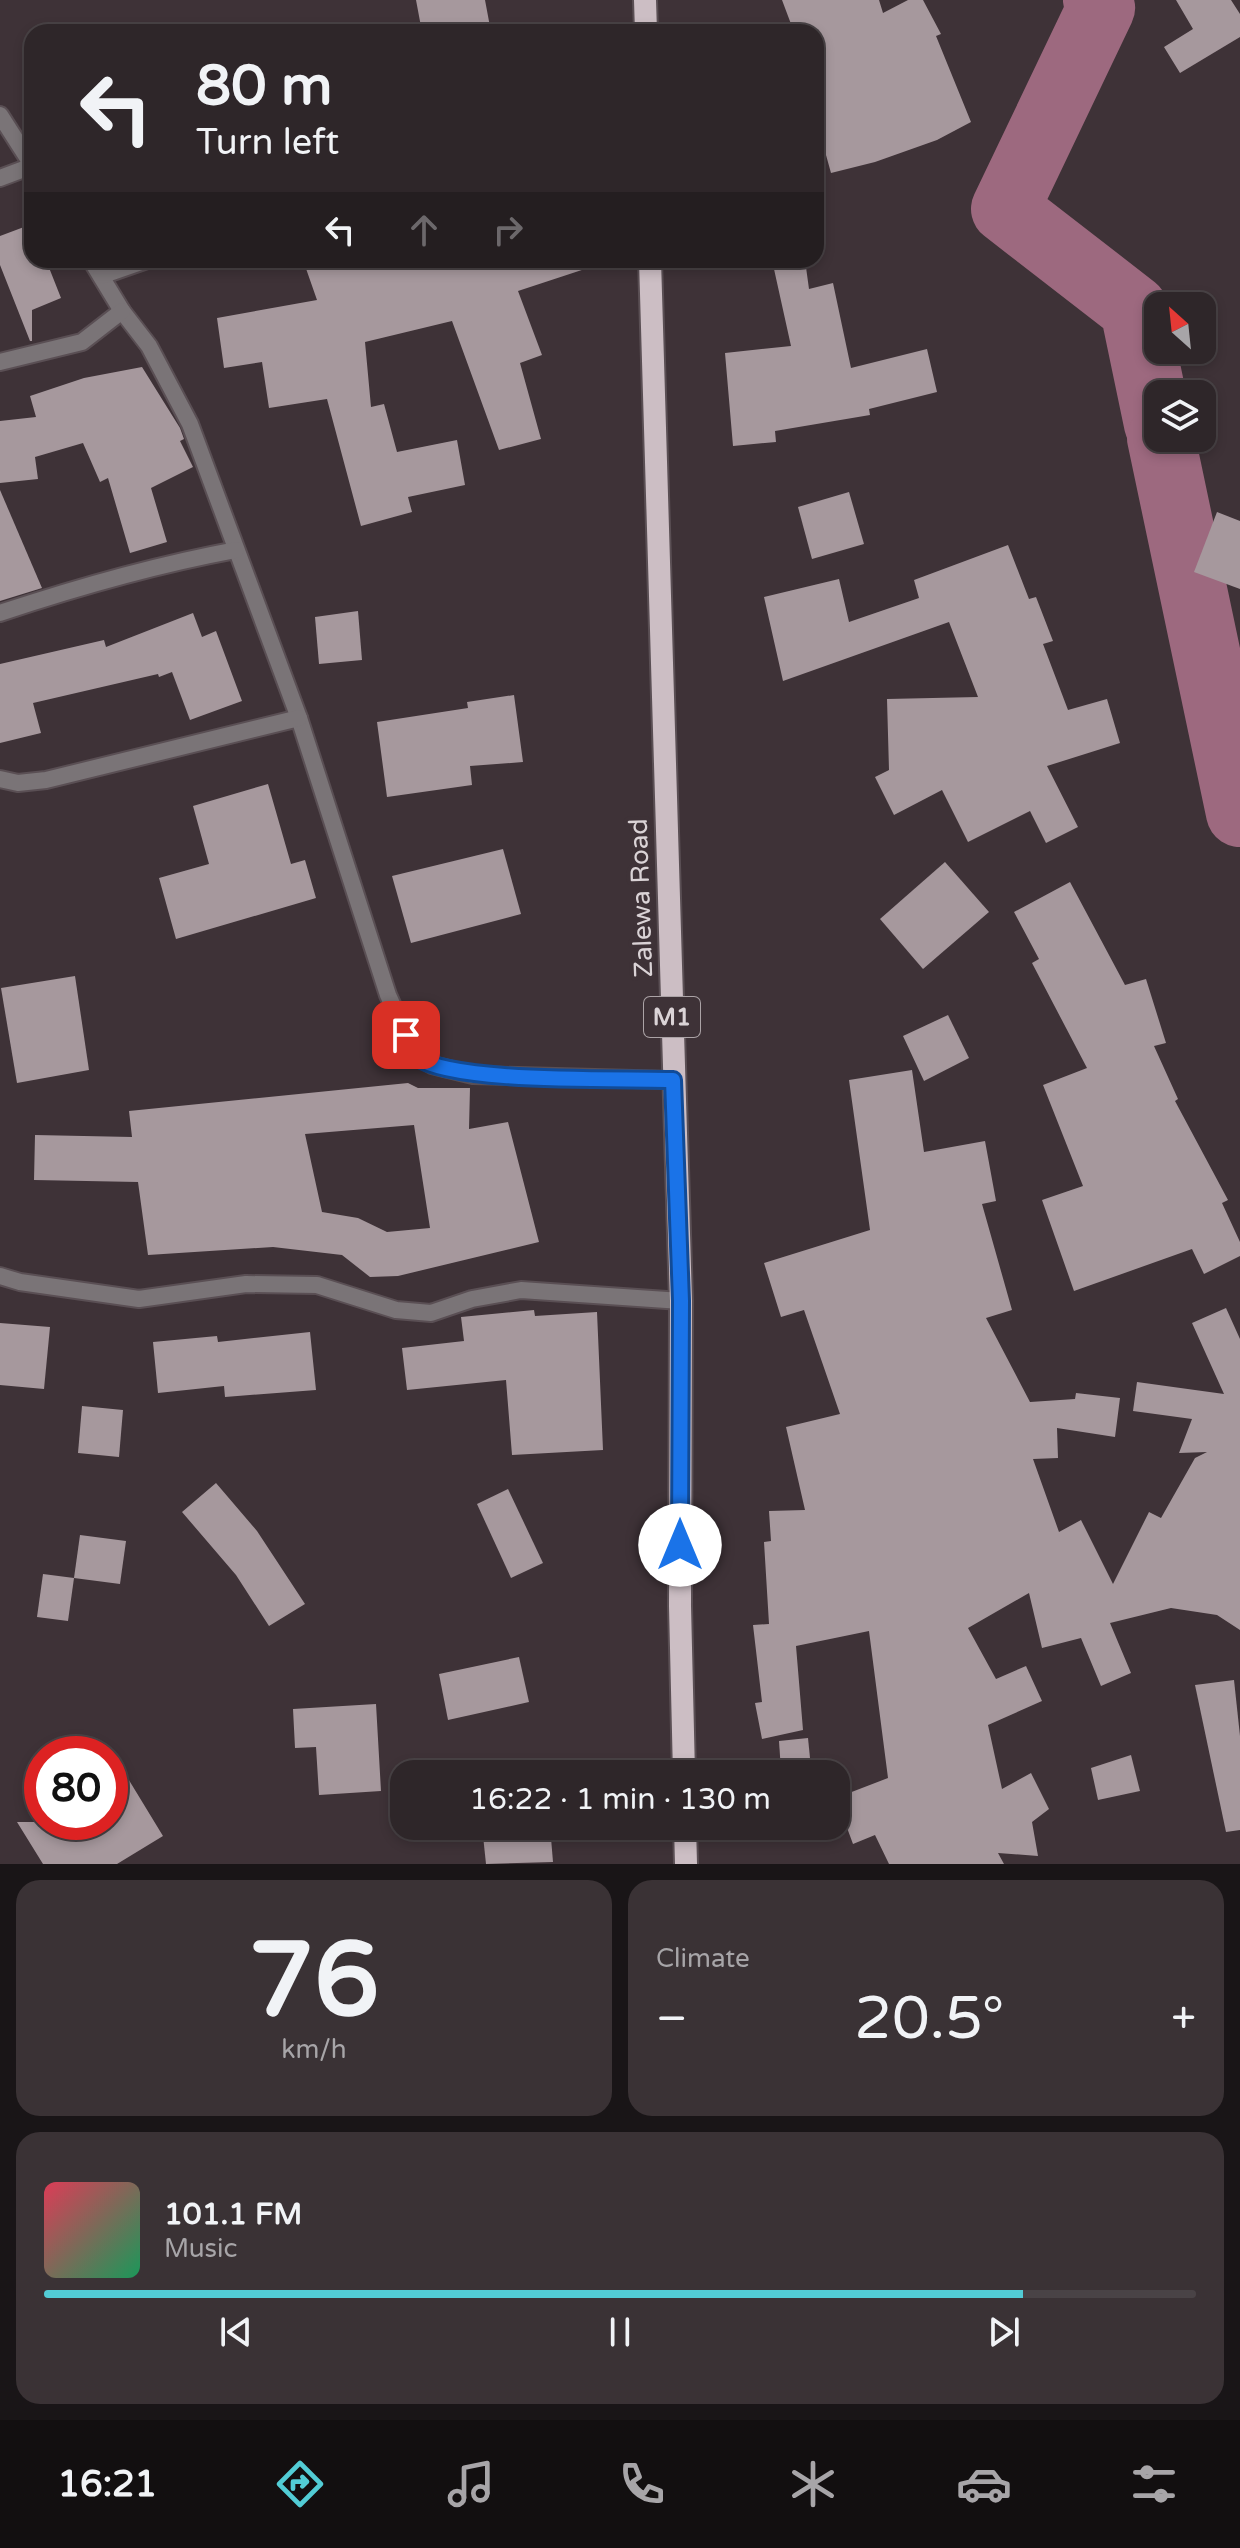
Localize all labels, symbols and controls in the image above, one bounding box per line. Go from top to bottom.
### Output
text: 80 m [196,53,332,120]
icon: left [64,56,168,160]
text: Turn left [196,121,339,164]
icon: left [318,208,362,252]
icon: ahead [402,208,446,252]
icon: right [486,208,530,252]
north arrow [1144,292,1216,364]
map controls [1144,292,1216,452]
button: layers [1144,380,1216,452]
street label: Zalewa Road [623,818,659,978]
road number: M1 [644,997,700,1037]
pin [372,1001,440,1069]
icon: arrive [384,1013,428,1057]
position arrow [638,1503,722,1587]
speed limit sign: 80 [24,1736,128,1840]
text: 16:22 · 1 min · 130 m [469,1781,771,1818]
text: 76 [249,1919,379,2044]
text: Climate [656,1943,750,1974]
text: 20.5° [854,1983,1004,2055]
text: − [656,1993,687,2046]
text: + [1171,1993,1196,2046]
text: km/h [281,2034,347,2065]
text: 101.1 FM [164,2196,302,2233]
text: Music [164,2233,237,2264]
icon: previous [214,2310,258,2354]
icon: pause [598,2310,642,2354]
icon: next [982,2310,1026,2354]
icon: directions [272,2456,328,2512]
icon: music [443,2456,499,2512]
icon: phone [614,2456,670,2512]
icon: climate [785,2456,841,2512]
icon: car [956,2456,1012,2512]
icon: filters [1126,2456,1182,2512]
text: 16:21 [57,2463,157,2506]

